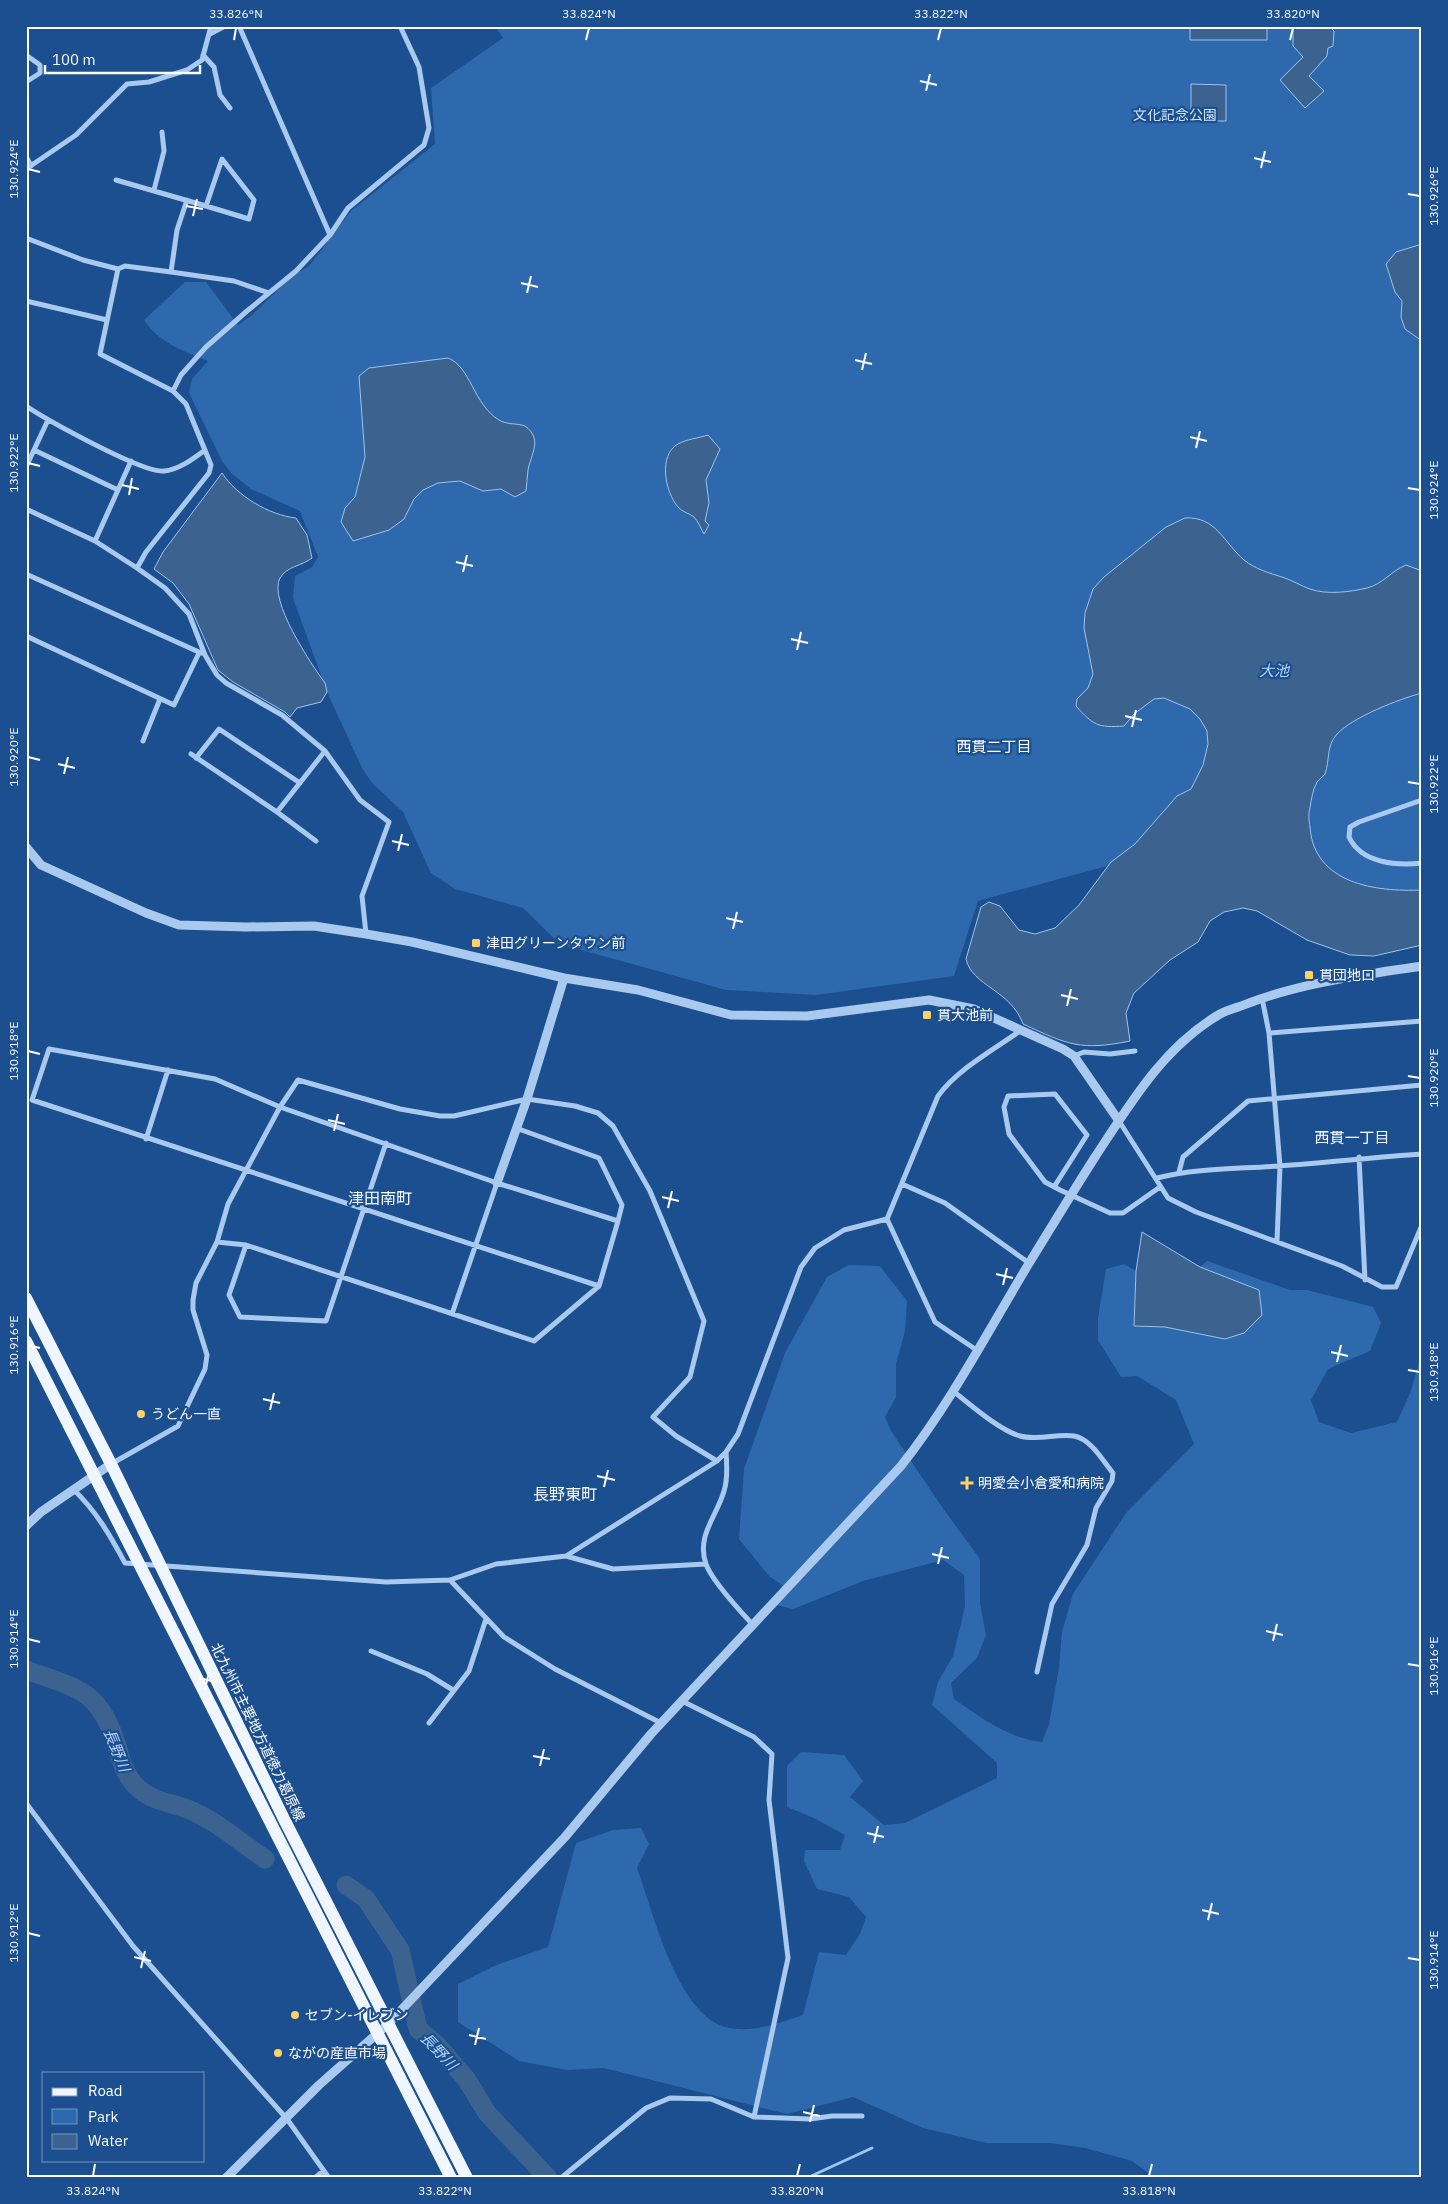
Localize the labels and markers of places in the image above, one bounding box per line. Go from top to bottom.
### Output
place label: 津田グリーンタウン前 [486,934,625,952]
marker: 津田グリーンタウン前 [470,937,482,949]
place label: 貫団地口 [1319,966,1375,984]
marker: 貫団地口 [1303,969,1315,981]
place label: 貫大池前 [937,1006,993,1024]
marker: 貫大池前 [921,1009,933,1021]
place label: うどん一直 [151,1405,221,1423]
marker: うどん一直 [135,1408,147,1420]
place label: 明愛会小倉愛和病院 [978,1474,1104,1492]
marker: 明愛会小倉愛和病院 [960,1476,974,1490]
place label: セブン-イレブン [305,2006,409,2024]
marker: セブン-イレブン [289,2009,301,2021]
place label: ながの産直市場 [288,2044,386,2062]
marker: ながの産直市場 [272,2047,284,2059]

